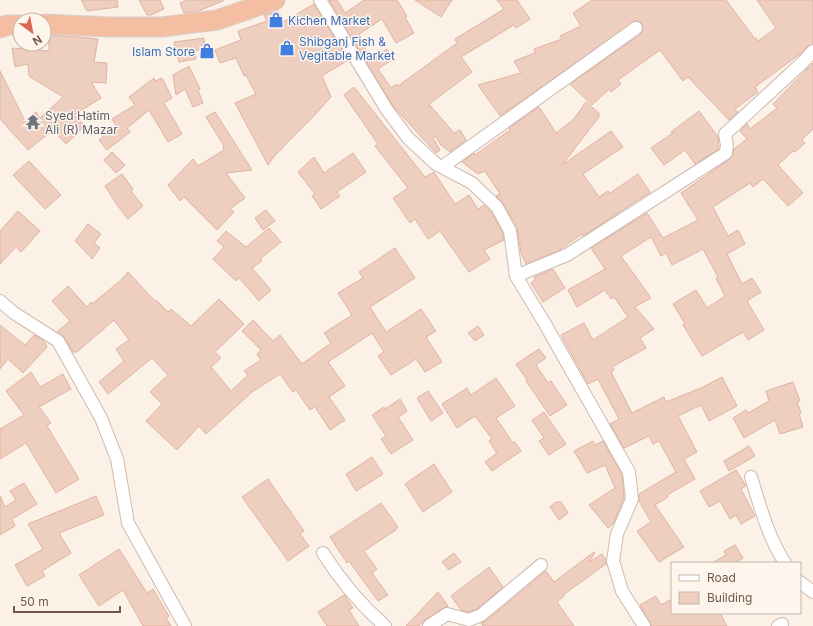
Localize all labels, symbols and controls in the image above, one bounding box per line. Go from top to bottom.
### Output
shop icon: Kichen Market [267,11,285,29]
north arrow [12,12,52,52]
place label: Kichen Market [288,13,370,28]
text: N [30,32,45,49]
place label: Shibganj Fish & Vegitable Market [299,34,395,63]
shop icon: Shibganj Fish & Vegitable Market [278,39,296,57]
shop icon: Islam Store [198,42,216,60]
place label: Islam Store [132,44,195,59]
place label: Syed Hatim Ali (R) Mazar [45,108,118,137]
temple icon: Syed Hatim Ali (R) Mazar [24,113,42,131]
legend [671,562,801,614]
text: Road [707,570,736,585]
scale bar [14,588,120,614]
text: Building [707,590,752,605]
text: 50 m [20,594,49,609]

